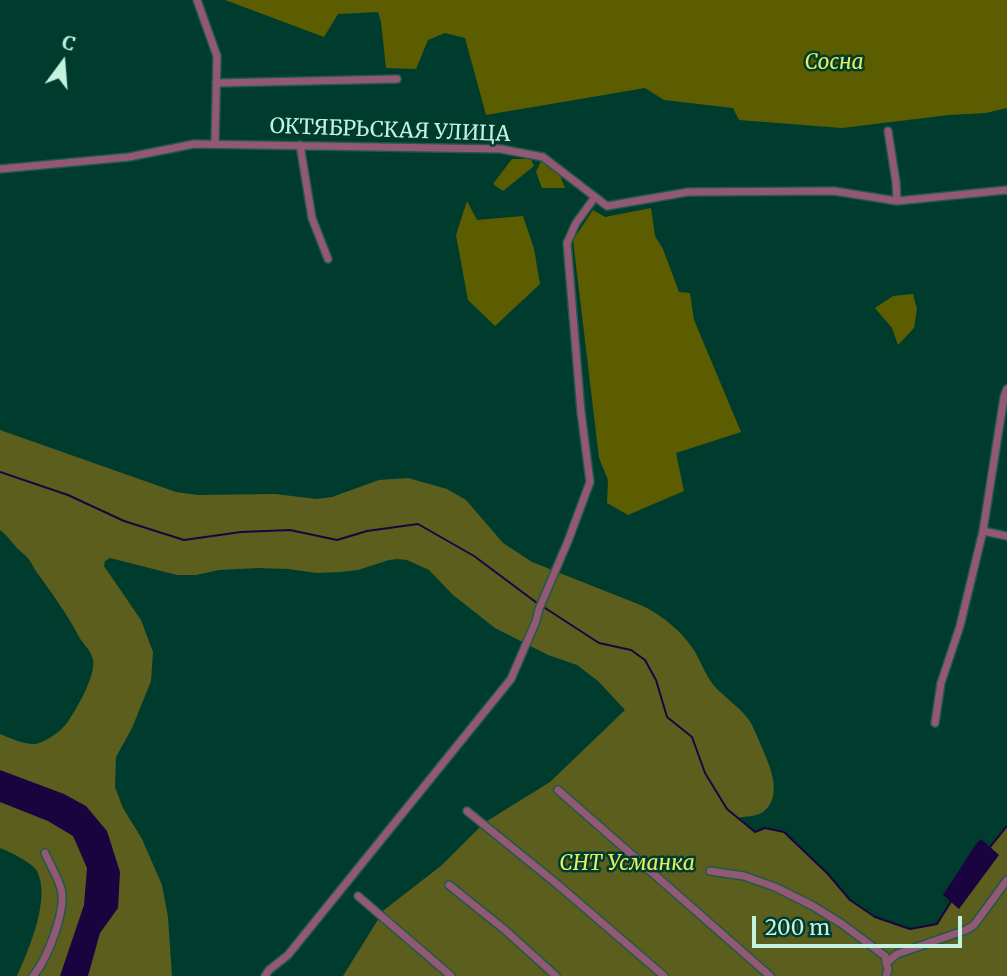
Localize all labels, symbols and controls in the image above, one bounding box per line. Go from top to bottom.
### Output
north arrow [28,28,98,98]
text: С [59,30,78,56]
park label: Сосна [804,50,864,76]
street label: ОКТЯБРЬСКАЯ УЛИЦА [269,114,511,148]
park label: СНТ Усманка [559,851,695,877]
scale bar [755,902,965,946]
text: 200 m [765,914,830,941]

